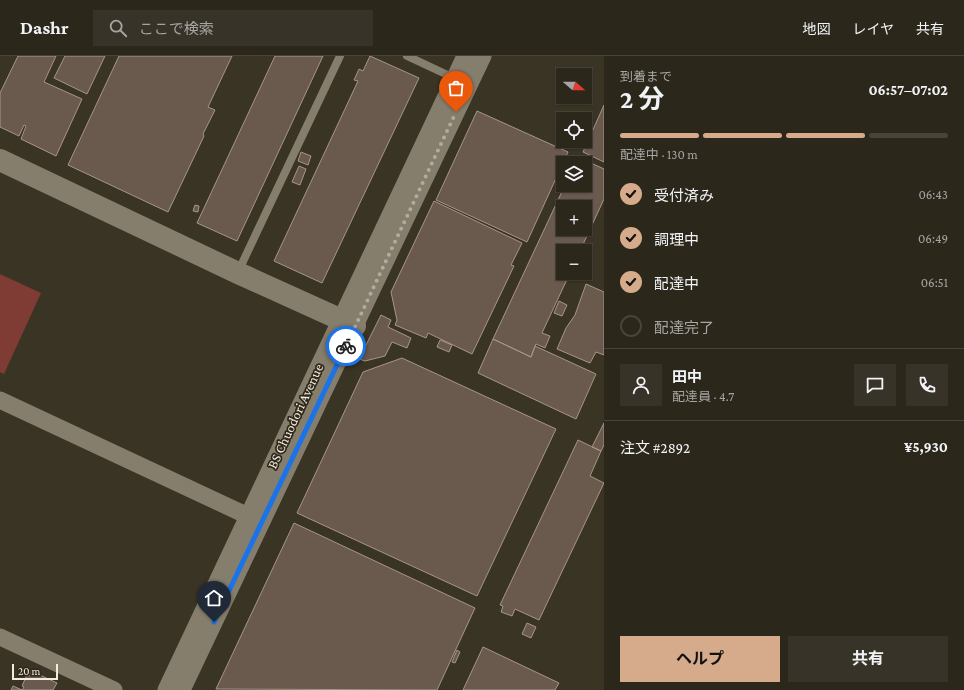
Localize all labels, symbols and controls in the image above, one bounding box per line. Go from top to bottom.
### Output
search box [93,10,373,46]
text: Dashr [20,17,69,38]
icon: search [107,17,129,39]
text: ここで検索 [139,21,214,37]
text: 地図 [802,21,830,37]
text: レイヤ [852,21,894,37]
text: 共有 [916,21,944,37]
north arrow [556,68,592,104]
map controls [556,68,592,280]
text: 到着まで [620,69,672,84]
pin [439,71,473,112]
icon: bag [445,77,467,99]
text: 06:57–07:02 [868,82,948,98]
text: 2 分 [620,85,664,114]
button: locate [556,112,592,148]
text: 配達中 · 130 m [620,147,698,162]
button: layers [556,156,592,192]
icon: check [620,183,642,205]
text: 06:43 [918,187,948,202]
text: 受付済み [654,188,714,204]
button: + [556,200,592,236]
icon: check [620,227,642,249]
text: 06:49 [918,231,948,246]
text: 調理中 [654,232,699,248]
button: − [556,244,592,280]
icon: check [620,271,642,293]
text: 06:51 [921,275,948,290]
text: 配達中 [654,276,699,292]
text: 配達完了 [654,320,714,336]
courier [326,326,366,366]
icon: bike [335,335,357,357]
street label: BS Chuodori Avenue [264,361,326,471]
button: person [620,364,662,406]
button: chat [854,364,896,406]
button: phone [906,364,948,406]
text: 田中 [672,369,702,385]
text: 配達員 · 4.7 [672,389,734,404]
text: ¥5,930 [904,439,948,455]
text: 注文 #2892 [620,440,690,456]
pin [197,581,231,622]
icon: home [203,587,225,609]
button: ヘルプ [620,636,780,682]
button: 共有 [788,636,948,682]
scale bar [12,662,58,681]
text: 20 m [18,665,40,677]

